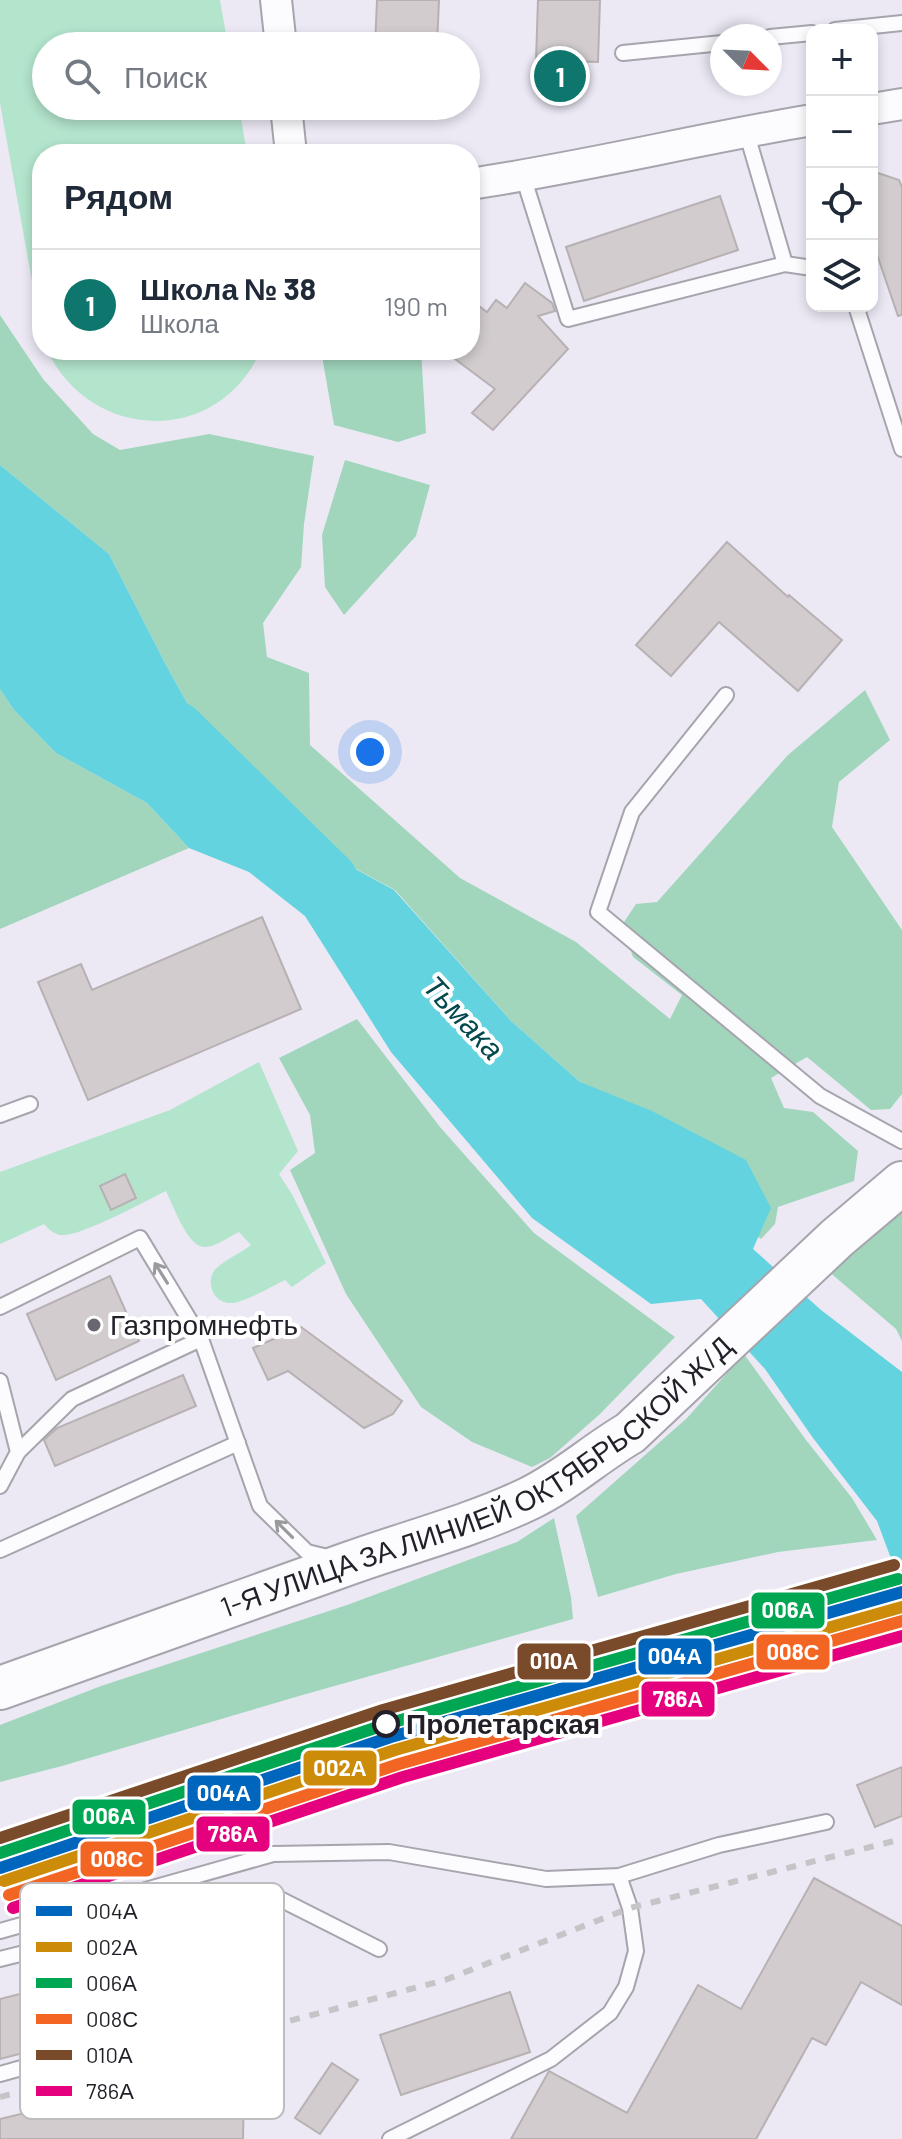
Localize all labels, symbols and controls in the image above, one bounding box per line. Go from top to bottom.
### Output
north arrow [710,24,782,96]
map controls [806,24,878,312]
button: + [806,24,878,96]
search box [32,32,480,120]
pin: 1 [534,46,586,106]
icon: search [60,54,104,98]
text: Поиск [124,58,207,94]
button: − [806,96,878,168]
button: locate [806,168,878,240]
text: Рядом [64,175,173,216]
button: layers [806,240,878,312]
text: Школа № 38 [140,270,316,306]
text: 1 [85,290,95,321]
text: 190 m [384,290,448,321]
text: Школа [140,307,219,338]
your location [350,732,390,772]
water label: Тьмака [417,967,512,1066]
one-way arrow [152,1262,168,1285]
place label: Газпромнефть [110,1307,298,1341]
marker: Газпромнефть [85,1316,103,1334]
street label: 1-Я УЛИЦА ЗА ЛИНИЕЙ ОКТЯБРЬСКОЙ Ж/Д [216,1328,739,1624]
one-way arrow [275,1520,294,1539]
line badge: 006А [750,1591,826,1630]
text: 006А [762,1596,814,1622]
line badge: 008С [755,1633,831,1671]
line badge: 004А [637,1637,713,1676]
text: 008С [767,1638,820,1664]
line badge: 010А [516,1642,592,1681]
text: 004А [648,1642,702,1668]
text: 010А [530,1647,578,1673]
line badge: 786А [640,1680,716,1718]
text: 786А [653,1685,703,1711]
place label: Пролетарская [406,1706,600,1740]
marker: Пролетарская [373,1711,399,1737]
line badge: 002А [302,1749,378,1787]
text: 002А [313,1754,367,1780]
line badge: 004А [186,1774,262,1812]
text: 004А [197,1779,251,1805]
line badge: 006А [71,1798,147,1836]
text: 006А [83,1802,135,1828]
line badge: 786А [195,1815,271,1853]
text: 786А [208,1820,258,1846]
line badge: 008С [79,1840,155,1878]
text: 008С [91,1845,144,1871]
legend [20,1883,284,2119]
text: 004А [86,1897,138,1923]
text: 002А [86,1933,138,1959]
text: 006А [86,1969,137,1995]
text: 008С [86,2005,138,2031]
text: 010А [86,2041,133,2067]
text: 786А [86,2077,134,2103]

